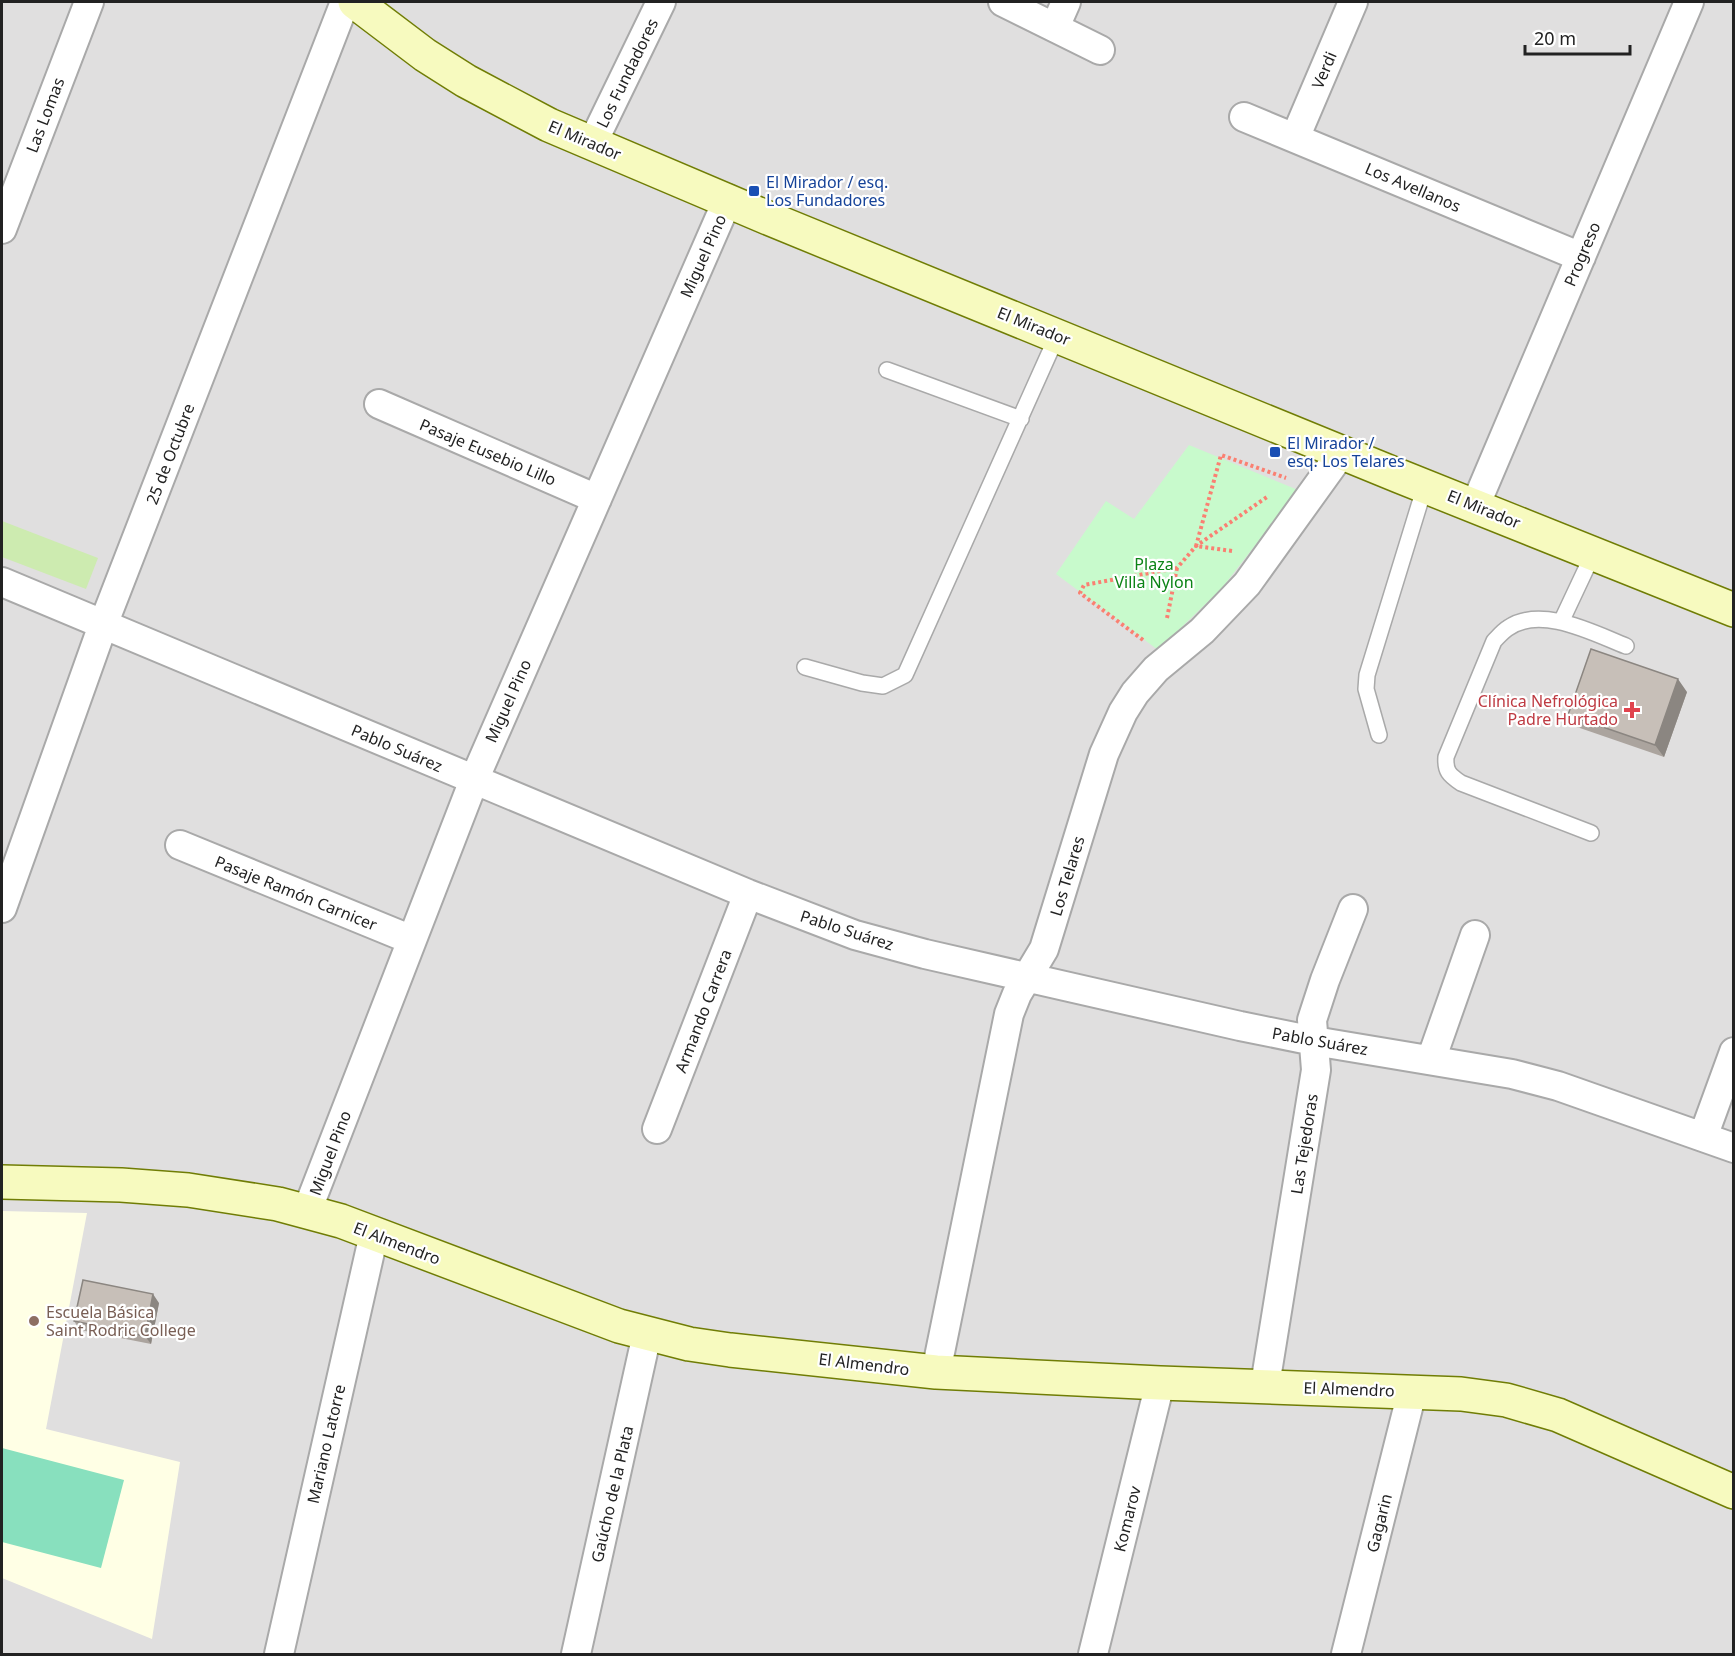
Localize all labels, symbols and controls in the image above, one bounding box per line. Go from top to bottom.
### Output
street label: Los Fundadores [591,15,663,131]
scale bar [1525,18,1630,56]
text: 20 m [1534,26,1576,50]
street label: Verdi [1306,48,1342,92]
street label: Las Lomas [21,74,69,156]
street label: El Mirador [545,115,625,165]
street label: Los Avellanos [1362,157,1464,217]
place label: El Mirador / esq. Los Fundadores [766,171,888,211]
marker: El Mirador / esq. Los Fundadores [747,184,761,198]
street label: Miguel Pino [675,211,731,301]
street label: Progreso [1559,218,1605,290]
street label: El Mirador [994,301,1074,351]
street label: 25 de Octubre [141,400,199,508]
street label: Pasaje Eusebio Lillo [416,413,560,491]
place label: El Mirador / esq. Los Telares [1287,432,1405,472]
marker: El Mirador / esq. Los Telares [1268,445,1282,459]
street label: El Mirador [1444,484,1524,534]
park label: Plaza Villa Nylon [1114,553,1194,593]
street label: Miguel Pino [480,656,536,746]
place label: Clínica Nefrológica Padre Hurtado [1478,690,1618,730]
marker: Clínica Nefrológica Padre Hurtado [1623,701,1641,719]
street label: Pablo Suárez [348,719,446,777]
street label: Los Telares [1044,833,1090,919]
street label: Pasaje Ramón Carnicer [212,850,381,936]
street label: Pablo Suárez [798,905,896,955]
street label: Armando Carrera [669,946,737,1076]
street label: Pablo Suárez [1270,1022,1370,1060]
street label: Las Tejedoras [1285,1092,1323,1196]
street label: Miguel Pino [304,1107,356,1199]
street label: El Almendro [350,1216,444,1270]
place label: Escuela Básica Saint Rodric College [46,1301,196,1341]
marker: Escuela Básica Saint Rodric College [27,1314,41,1328]
street label: El Almendro [817,1348,911,1380]
street label: El Almendro [1303,1376,1395,1402]
street label: Mariano Latorre [302,1382,350,1506]
street label: Gaúcho de la Plata [586,1423,638,1565]
street label: Komarov [1108,1483,1146,1554]
street label: Gagarin [1361,1491,1397,1555]

